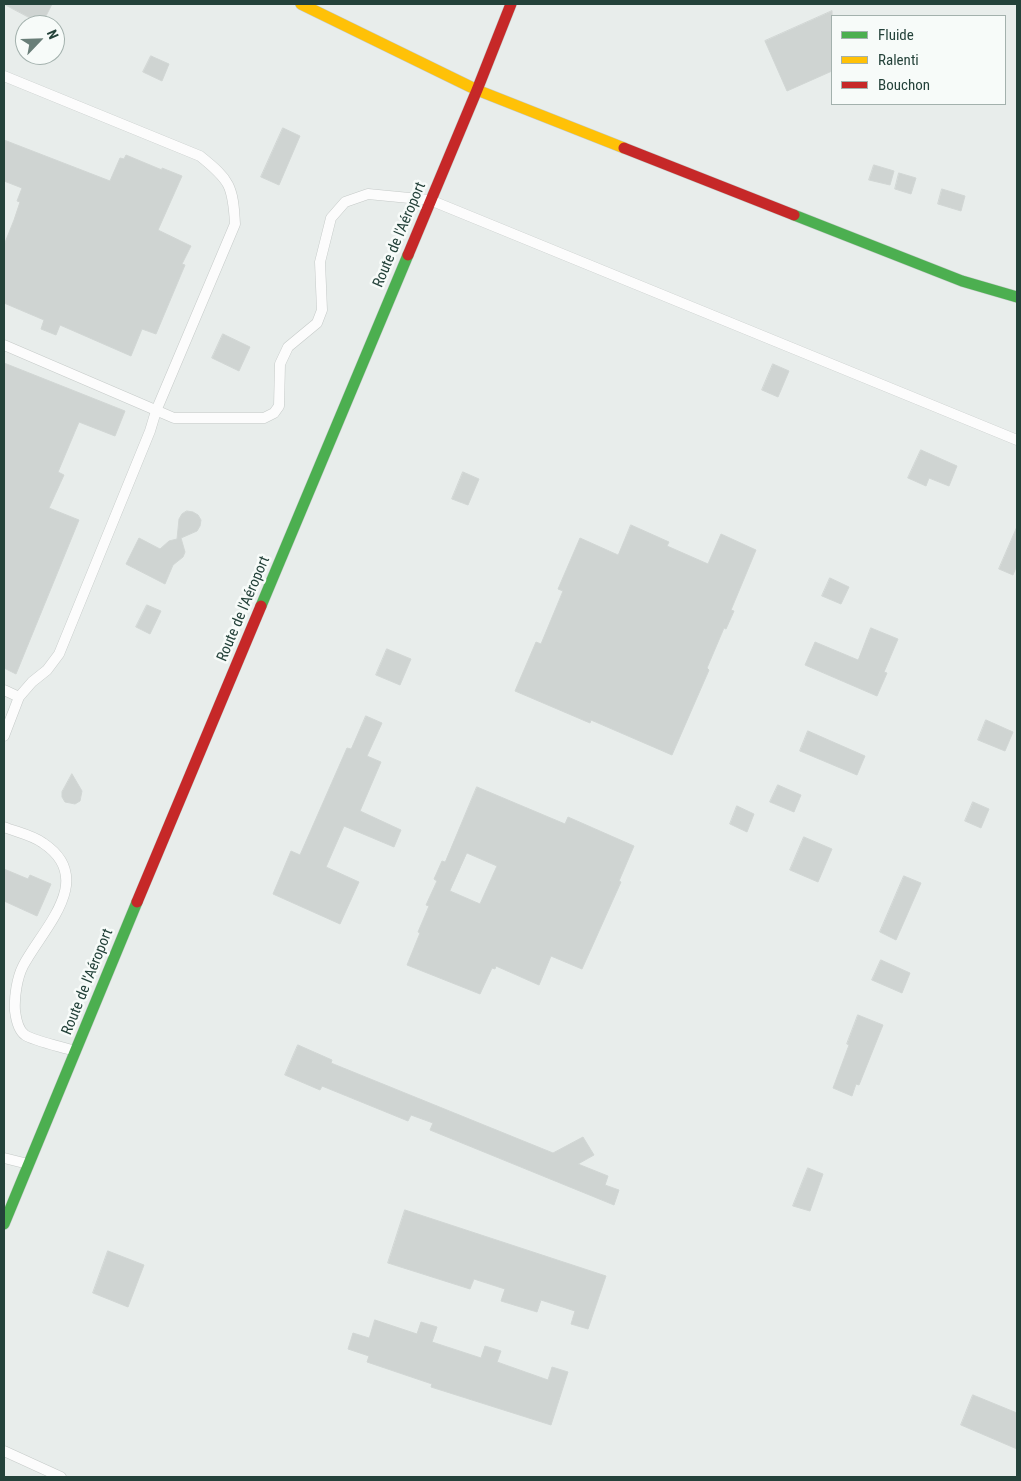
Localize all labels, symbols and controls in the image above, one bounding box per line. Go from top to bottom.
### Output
north arrow [15,15,65,65]
legend [831,15,1006,105]
text: Fluide [878,26,914,44]
text: N [44,27,62,41]
text: Ralenti [878,51,919,69]
text: Bouchon [878,76,930,94]
street label: Route de l'Aéroport [370,180,430,290]
street label: Route de l'Aéroport [214,554,274,664]
street label: Route de l'Aéroport [59,926,117,1038]

